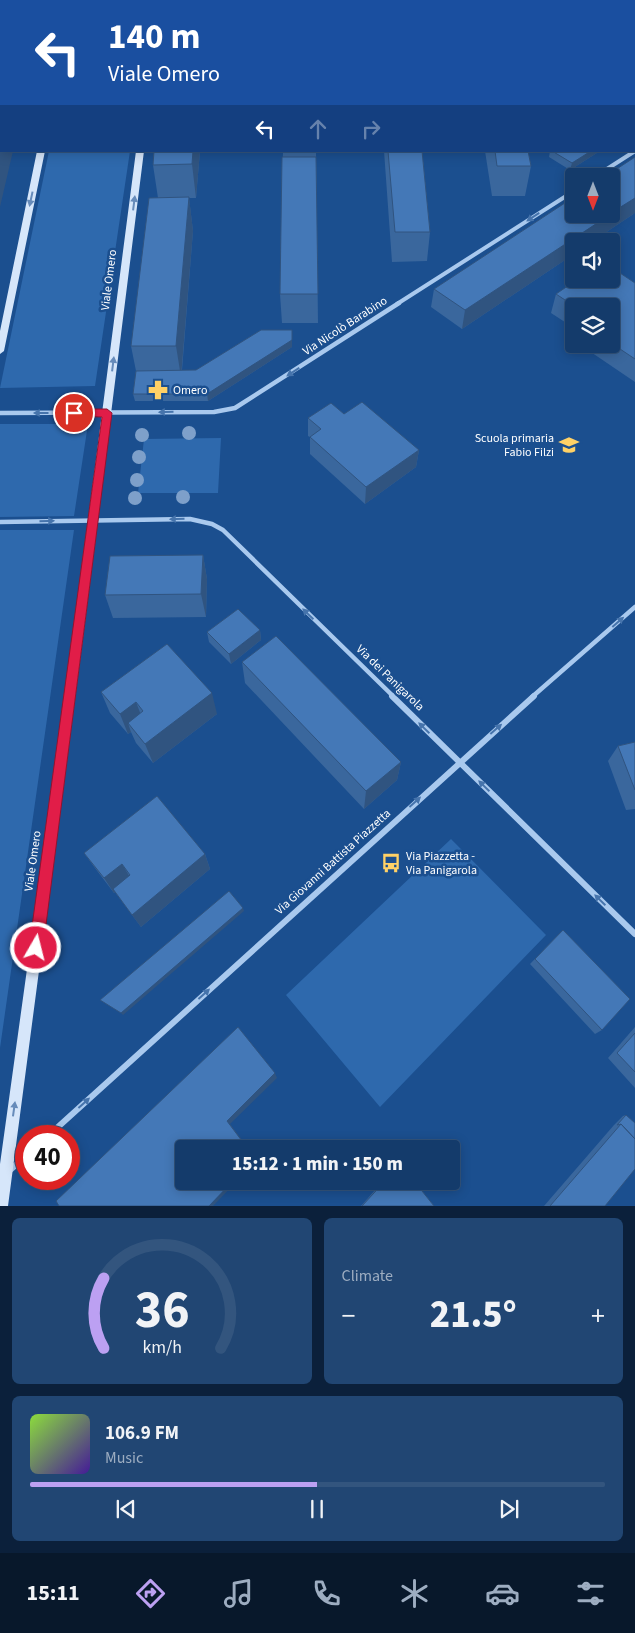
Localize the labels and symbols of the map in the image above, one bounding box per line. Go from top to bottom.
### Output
north arrow [565,168,620,222]
one-way arrow [27,191,35,207]
one-way arrow [130,195,138,211]
one-way arrow [526,212,539,222]
street label: Viale Omero [97,249,121,311]
street label: Via Nicolò Barabino [299,292,391,360]
one-way arrow [109,356,117,372]
one-way arrow [287,367,300,377]
pharmacy icon: Omero [147,379,169,401]
place label: Omero [173,382,207,399]
pin [53,392,95,434]
one-way arrow [157,408,173,416]
one-way arrow [33,409,49,417]
place label: Scuola primaria Fabio Filzi [475,430,554,461]
school or university icon: Scuola primaria Fabio Filzi [558,434,580,456]
one-way arrow [168,516,184,524]
one-way arrow [39,517,55,525]
one-way arrow [303,608,315,620]
one-way arrow [611,616,623,628]
street label: Via dei Panigarola [352,641,428,715]
one-way arrow [419,722,431,734]
one-way arrow [489,724,502,735]
one-way arrow [478,780,490,792]
one-way arrow [408,797,421,808]
street label: Via Giovanni Battista Piazzetta [271,805,395,919]
street label: Viale Omero [20,830,46,892]
place label: Via Piazzetta - Via Panigarola [406,848,477,879]
bus stop icon: Via Piazzetta - Via Panigarola [380,852,402,874]
one-way arrow [594,894,606,906]
position arrow [9,921,61,973]
one-way arrow [197,988,209,1000]
one-way arrow [77,1098,90,1109]
one-way arrow [10,1101,18,1117]
speed limit sign: 40 [15,1125,80,1190]

